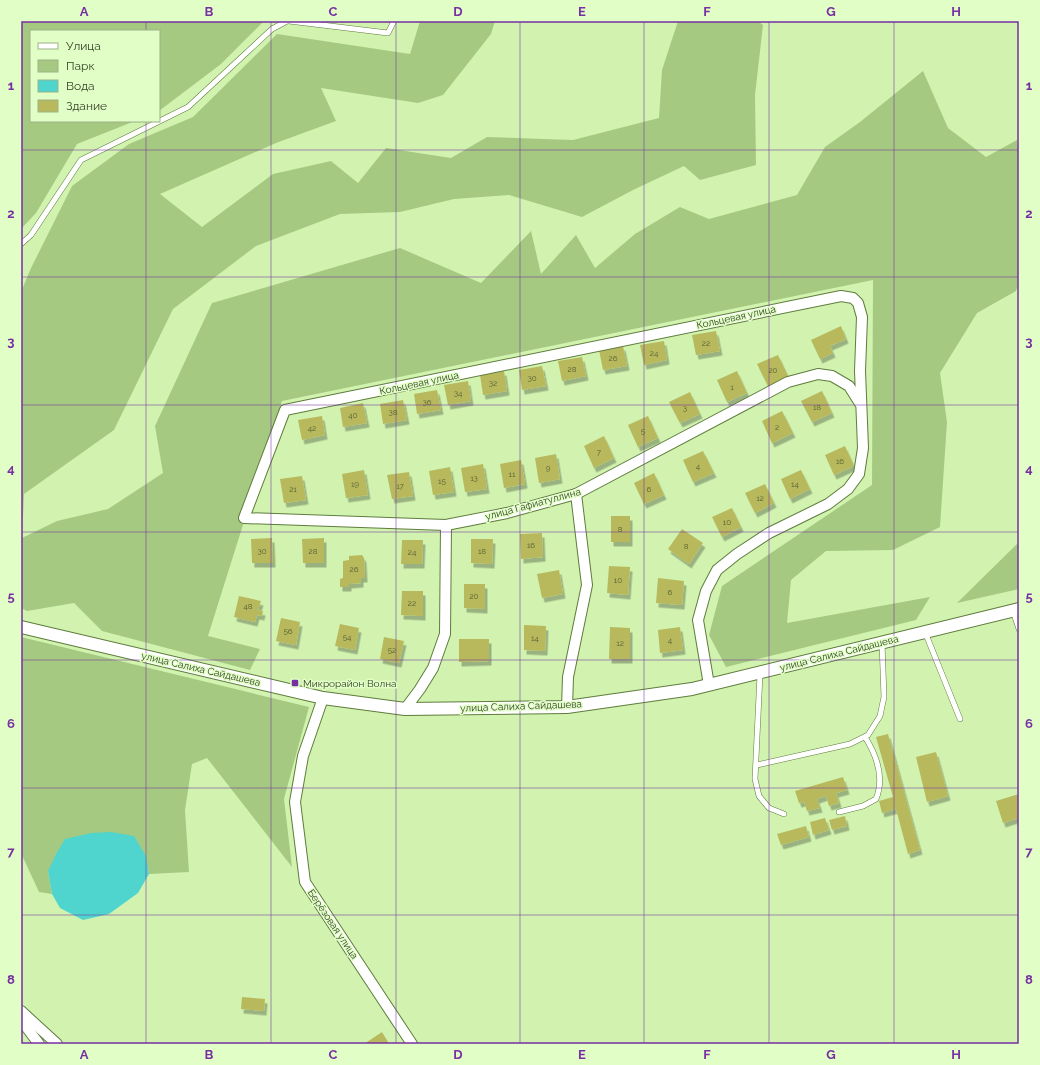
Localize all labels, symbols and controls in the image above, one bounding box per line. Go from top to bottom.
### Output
text: A [80,4,89,19]
text: B [205,4,214,19]
text: C [329,4,338,19]
text: D [453,4,463,19]
text: E [578,4,586,19]
text: F [703,4,711,19]
text: G [826,4,836,19]
text: H [951,4,961,19]
legend [30,30,160,122]
text: Улица [66,39,101,53]
text: Парк [66,59,95,73]
text: 1 [8,78,15,93]
text: 1 [1026,78,1033,93]
text: Вода [66,79,95,93]
text: Здание [66,99,107,113]
text: 2 [7,206,15,221]
text: 2 [1025,206,1033,221]
street label: Кольцевая улица [695,303,777,331]
text: 3 [7,334,15,349]
text: 3 [1025,334,1033,349]
house number: 22 [702,338,710,348]
house number: 24 [650,348,659,358]
house number: 26 [609,353,618,363]
house number: 28 [568,364,577,374]
house number: 20 [768,365,778,375]
street label: Кольцевая улица [378,369,460,397]
house number: 30 [527,373,537,383]
house number: 32 [489,378,497,388]
house number: 1 [730,382,734,392]
house number: 34 [454,388,463,398]
house number: 36 [422,397,432,407]
house number: 18 [813,402,821,412]
house number: 3 [683,403,687,413]
house number: 38 [388,407,398,417]
house number: 40 [348,410,358,420]
house number: 2 [775,422,779,432]
house number: 42 [308,423,316,433]
house number: 5 [641,426,646,436]
house number: 7 [597,447,602,457]
house number: 16 [836,456,844,466]
text: 4 [7,461,15,476]
house number: 4 [696,461,701,471]
text: 4 [1025,461,1033,476]
house number: 9 [546,463,551,473]
house number: 11 [509,469,516,479]
house number: 13 [470,473,478,483]
house number: 15 [438,476,447,486]
house number: 19 [351,479,359,489]
house number: 14 [791,479,800,489]
house number: 17 [396,481,405,491]
house number: 21 [289,484,297,494]
house number: 6 [647,484,652,494]
street label: улица Гафиатуллина [484,486,582,522]
house number: 12 [756,493,764,503]
house number: 10 [723,517,731,527]
house number: 8 [618,524,623,534]
house number: 16 [527,540,535,550]
house number: 8 [684,541,689,551]
house number: 30 [257,546,267,556]
house number: 28 [309,546,318,556]
house number: 18 [478,546,486,556]
house number: 24 [408,547,417,557]
house number: 26 [350,564,359,574]
house number: 10 [614,575,622,585]
house number: 6 [668,587,673,597]
text: 5 [7,589,15,604]
text: 5 [1025,589,1033,604]
house number: 20 [469,591,479,601]
house number: 22 [408,598,416,608]
house number: 48 [243,601,253,611]
house number: 56 [283,626,293,636]
house number: 54 [343,632,352,642]
house number: 14 [531,633,540,643]
street label: улица Салиха Сайдашева [779,633,899,673]
house number: 4 [668,635,673,645]
house number: 12 [616,638,624,648]
house number: 52 [388,645,396,655]
street label: улица Салиха Сайдашева [140,650,262,688]
marker: Микрорайон Волна [290,678,300,688]
place label: Микрорайон Волна [303,678,397,689]
street label: улица Салиха Сайдашева [460,698,582,714]
text: 6 [7,716,15,731]
text: 6 [1025,716,1033,731]
text: 7 [7,844,15,859]
text: 7 [1025,844,1033,859]
street label: Берёзовая улица [306,887,360,961]
text: 8 [7,972,15,987]
text: 8 [1025,972,1033,987]
text: A [80,1047,89,1062]
text: B [205,1047,214,1062]
text: C [329,1047,338,1062]
text: D [453,1047,463,1062]
text: E [578,1047,586,1062]
text: F [703,1047,711,1062]
text: G [826,1047,836,1062]
text: H [951,1047,961,1062]

